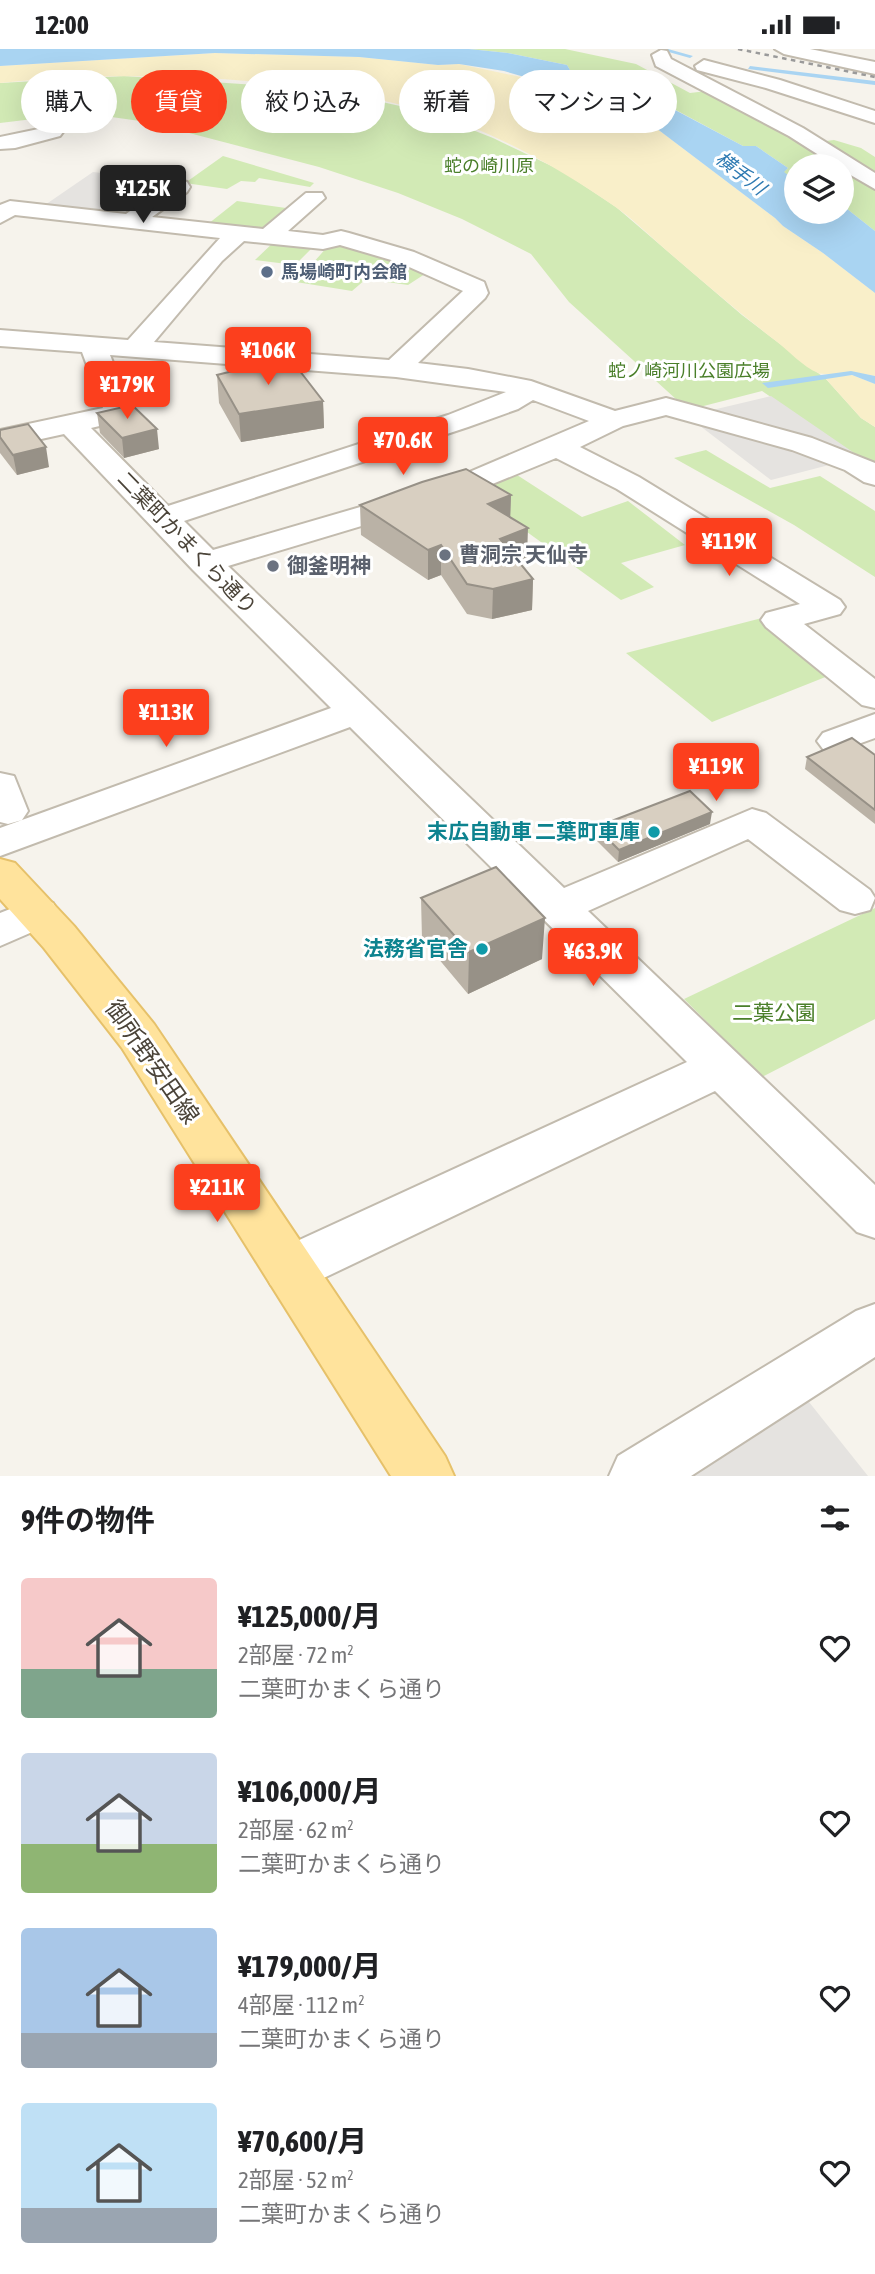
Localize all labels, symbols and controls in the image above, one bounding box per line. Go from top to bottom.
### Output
text: 12:00 [35,10,89,40]
chip: 購入 [21,70,117,133]
chip: 賃貸 [131,70,227,133]
chip: 絞り込み [241,70,385,133]
chip: 新着 [399,70,495,133]
chip: マンション [509,70,677,133]
water label: 横手川 [712,147,772,200]
map controls [784,154,854,224]
button: layers [784,154,854,224]
park label: 蛇の崎川原 [444,155,534,176]
pin: ¥125K [94,165,192,225]
text: ¥125K [116,175,170,201]
place label: 馬場崎町内会館 [281,261,407,282]
marker: 馬場崎町内会館 [259,264,275,280]
pin: ¥106K [219,327,317,387]
text: ¥106K [241,337,295,363]
park label: 蛇ノ崎河川公園広場 [608,360,770,381]
pin: ¥179K [78,361,176,421]
text: ¥179K [100,371,154,397]
pin: ¥70.6K [346,417,460,477]
text: ¥70.6K [374,427,432,453]
street label: 二葉町かまくら通り [113,466,262,619]
pin: ¥119K [680,519,778,578]
text: ¥119K [702,528,756,554]
place label: 曹洞宗 天仙寺 [459,542,588,566]
marker: 曹洞宗 天仙寺 [437,547,453,563]
place label: 御釜明神 [287,553,371,577]
marker: 御釜明神 [265,558,281,574]
pin: ¥113K [117,689,215,749]
text: ¥113K [139,699,193,725]
pin: ¥119K [667,743,765,803]
text: ¥119K [689,753,743,779]
place label: 末広自動車 二葉町車庫 [427,819,640,843]
marker: 末広自動車 二葉町車庫 [646,824,662,840]
pin: ¥63.9K [536,929,650,988]
place label: 法務省官舎 [363,936,468,960]
text: ¥63.9K [564,938,622,964]
marker: 法務省官舎 [474,941,490,957]
street label: 御所野安田線 [100,995,205,1128]
park label: 二葉公園 [732,1000,816,1024]
pin: ¥211K [168,1165,266,1224]
text: ¥211K [190,1174,244,1200]
icon: filters [816,1499,854,1537]
text: 9件の物件 [21,1503,155,1537]
text: ¥125,000/月 [238,1599,381,1633]
icon: home [77,1606,161,1690]
icon: heart [816,1629,854,1667]
text: 2部屋 · 72 m² [238,1642,354,1668]
text: 二葉町かまくら通り [238,1676,445,1702]
text: ¥106,000/月 [238,1774,381,1808]
icon: home [77,1781,161,1865]
icon: heart [816,1804,854,1842]
text: 2部屋 · 62 m² [238,1817,354,1843]
text: 二葉町かまくら通り [238,1851,445,1877]
text: ¥179,000/月 [238,1949,381,1983]
icon: home [77,1956,161,2040]
icon: heart [816,1979,854,2017]
text: 4部屋 · 112 m² [238,1992,365,2018]
text: 二葉町かまくら通り [238,2026,445,2052]
text: ¥70,600/月 [238,2124,367,2158]
icon: home [77,2131,161,2215]
icon: heart [816,2154,854,2192]
text: 2部屋 · 52 m² [238,2167,354,2193]
text: 二葉町かまくら通り [238,2201,445,2227]

